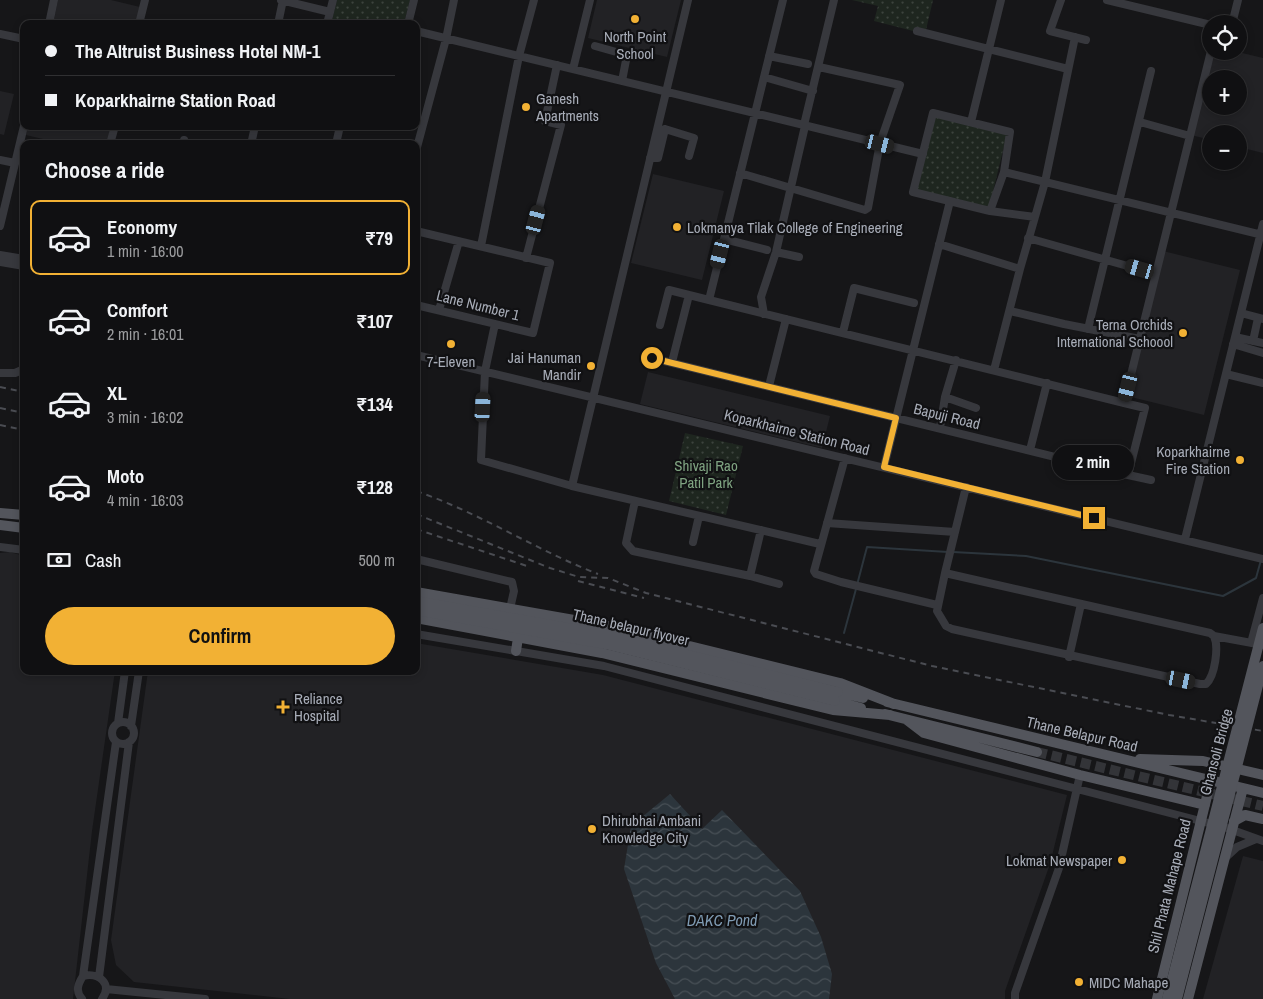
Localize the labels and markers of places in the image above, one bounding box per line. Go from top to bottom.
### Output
marker: North Point School [629,13,641,25]
place label: North Point School [604,26,667,64]
place label: Ganesh Apartments [535,88,599,126]
marker: Ganesh Apartments [520,101,532,113]
place label: Lokmanya Tilak College of Engineering [687,217,903,238]
marker: Lokmanya Tilak College of Engineering [671,221,683,233]
place label: Terna Orchids International Schoool [1057,314,1173,352]
marker: Terna Orchids International Schoool [1177,327,1189,339]
marker: 7-Eleven [445,338,457,350]
place label: Jai Hanuman Mandir [508,347,581,385]
place label: 7-Eleven [427,351,475,372]
marker: Jai Hanuman Mandir [585,360,597,372]
place label: Koparkhairne Fire Station [1156,441,1230,479]
marker: Koparkhairne Fire Station [1234,454,1246,466]
place label: Reliance Hospital [294,688,343,726]
marker: Reliance Hospital [276,700,290,714]
place label: Dhirubhai Ambani Knowledge City [602,810,701,848]
marker: Dhirubhai Ambani Knowledge City [586,823,598,835]
place label: Lokmat Newspaper [1006,850,1112,871]
marker: Lokmat Newspaper [1116,854,1128,866]
place label: MIDC Mahape [1089,972,1168,993]
marker: MIDC Mahape [1073,976,1085,988]

